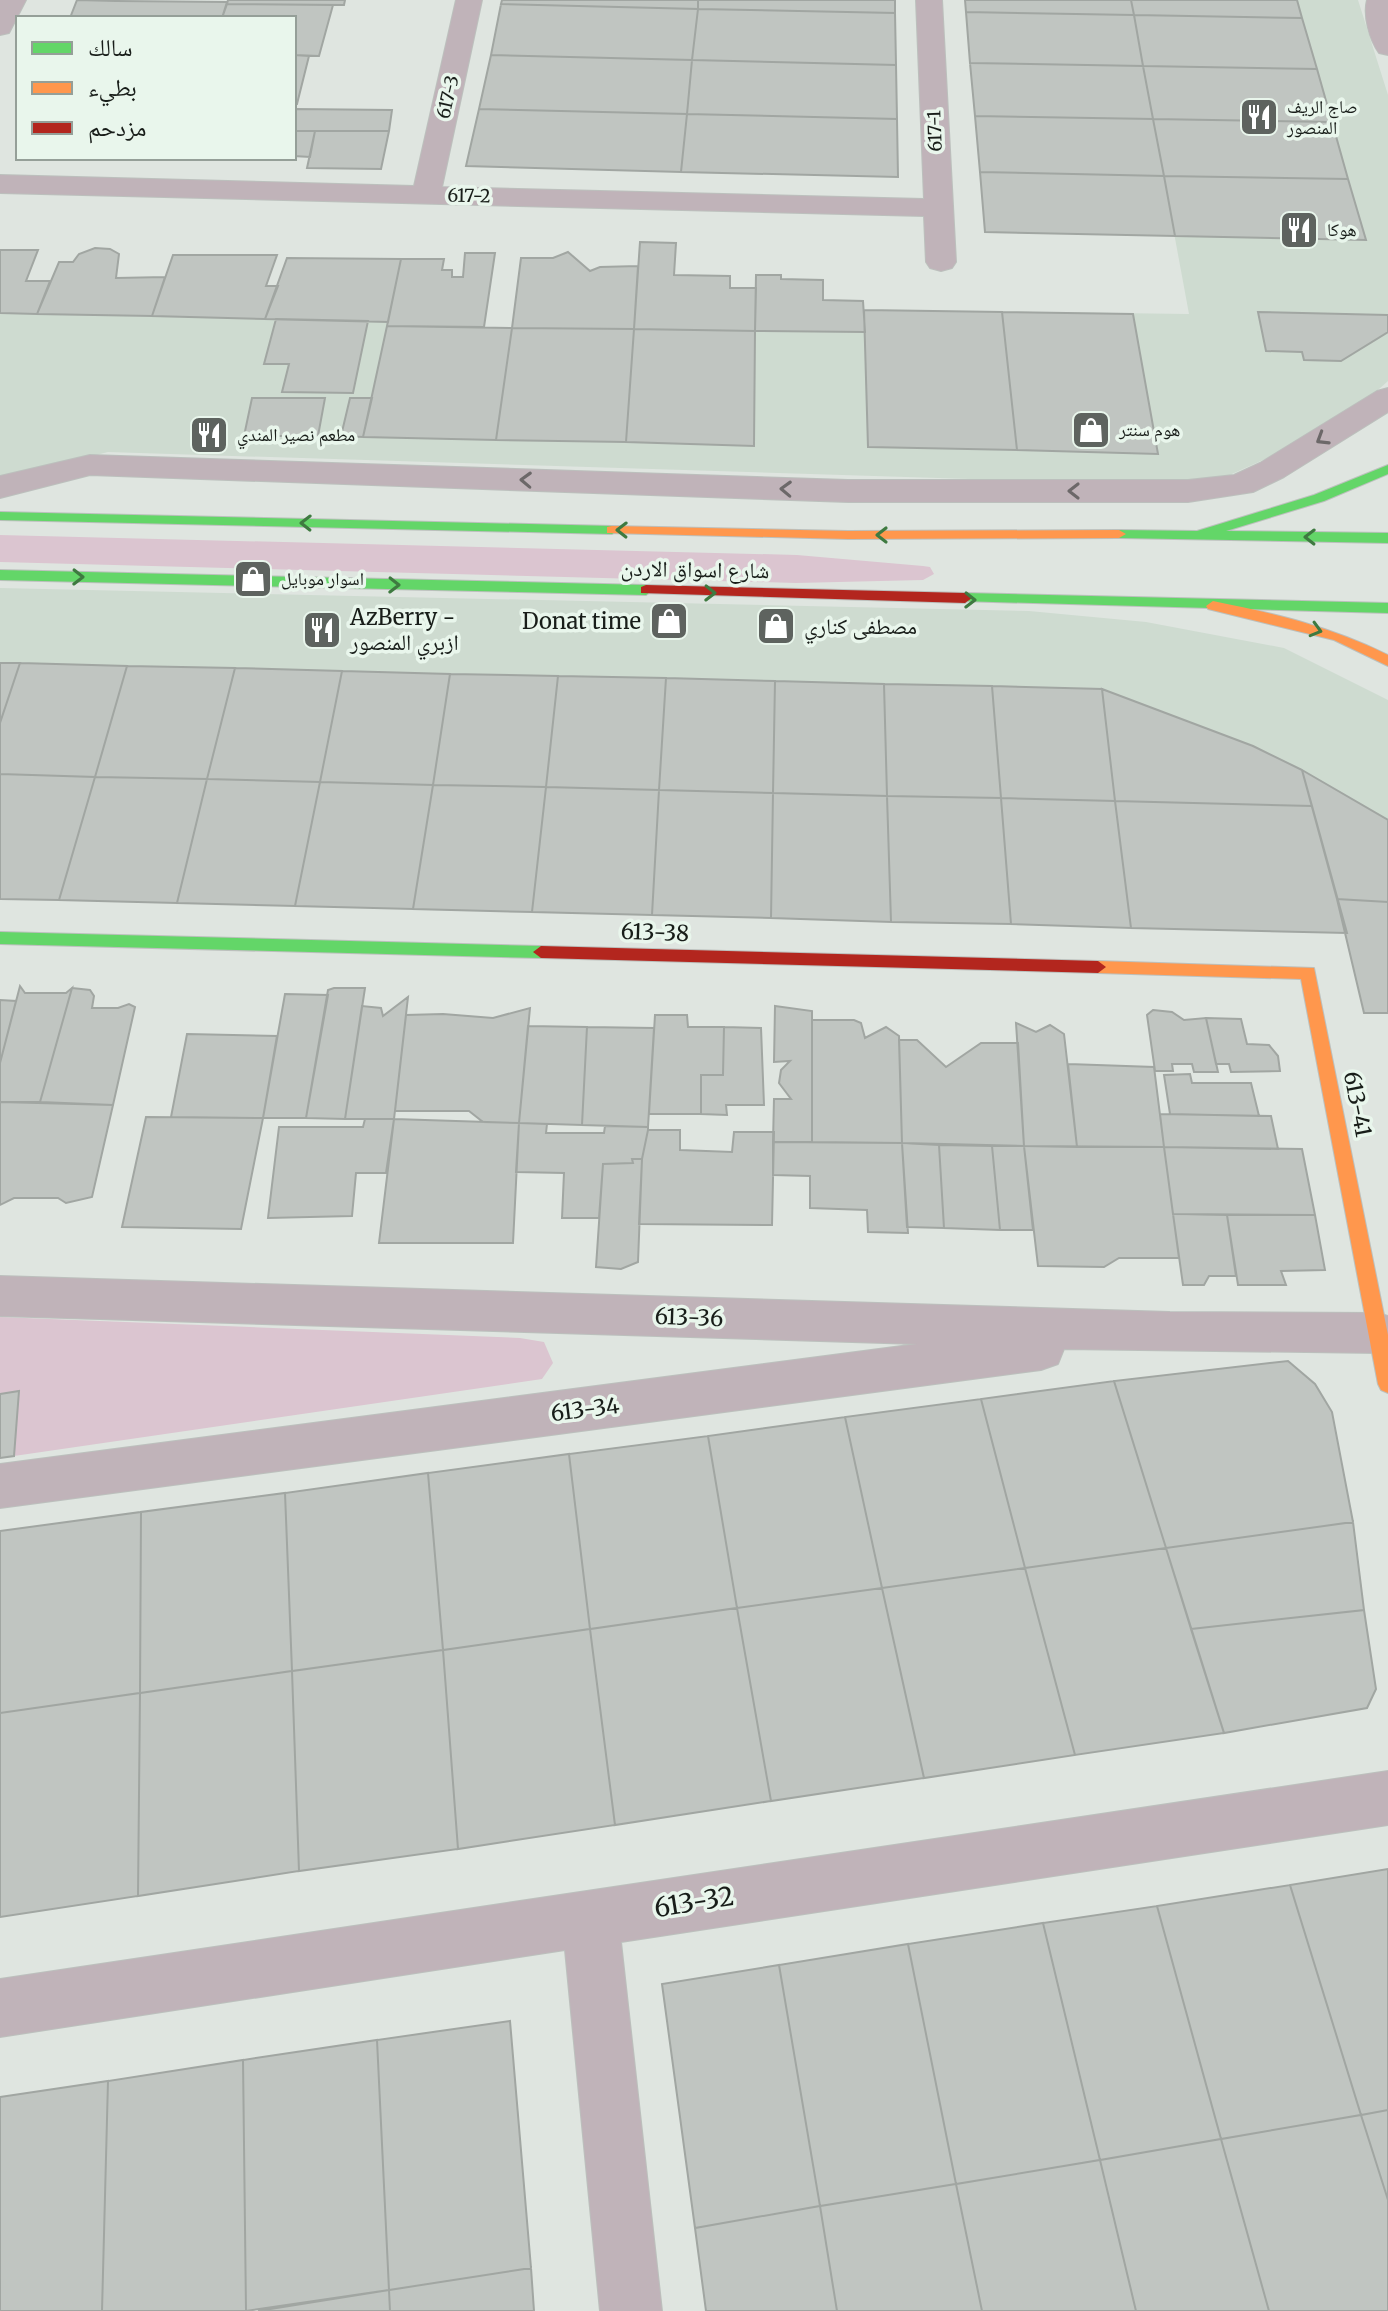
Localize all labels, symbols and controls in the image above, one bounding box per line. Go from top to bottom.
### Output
legend [16,16,296,160]
text: سالك [88,32,133,63]
text: بطيء [88,72,137,107]
street label: 617-3 [431,73,464,121]
place label: صاج الريف المنصور [1286,95,1358,139]
restaurant icon: صاج الريف المنصور [1238,96,1280,138]
street label: 617-1 [922,110,947,152]
text: مزدحم [88,112,147,144]
street label: 617-2 [447,184,491,207]
restaurant icon: هوكا [1278,209,1320,251]
place label: هوكا [1327,218,1357,241]
shop icon: هوم سنتر [1070,409,1112,451]
restaurant icon: مطعم نصير المندي [188,414,230,456]
place label: هوم سنتر [1118,418,1181,442]
place label: مطعم نصير المندي [237,423,355,450]
one-way arrow [1316,430,1331,445]
one-way arrow [519,472,532,489]
one-way arrow [779,480,792,497]
one-way arrow [1067,482,1080,500]
one-way arrow [299,514,312,531]
one-way arrow [615,521,628,539]
one-way arrow [875,526,888,544]
one-way arrow [1303,528,1316,545]
street label: شارع اسواق الاردن [620,554,770,584]
shop icon: اسوار موبايل [232,558,274,600]
place label: اسوار موبايل [281,567,364,590]
one-way arrow [72,568,85,585]
one-way arrow [388,576,401,594]
one-way arrow [704,584,717,602]
one-way arrow [964,591,977,608]
shop icon: Donat time [648,600,690,642]
place label: AzBerry - ازبري المنصور [349,603,459,660]
shop icon: مصطفى كناري [755,605,797,647]
place label: Donat time [522,607,641,635]
restaurant icon: AzBerry - ازبري المنصور [301,609,343,651]
place label: مصطفى كناري [804,612,917,644]
one-way arrow [1309,621,1323,637]
street label: 613-38 [620,917,690,947]
street label: 613-41 [1338,1069,1378,1139]
street label: 613-36 [654,1302,724,1332]
street label: 613-34 [549,1391,621,1427]
street label: 613-32 [652,1879,736,1924]

